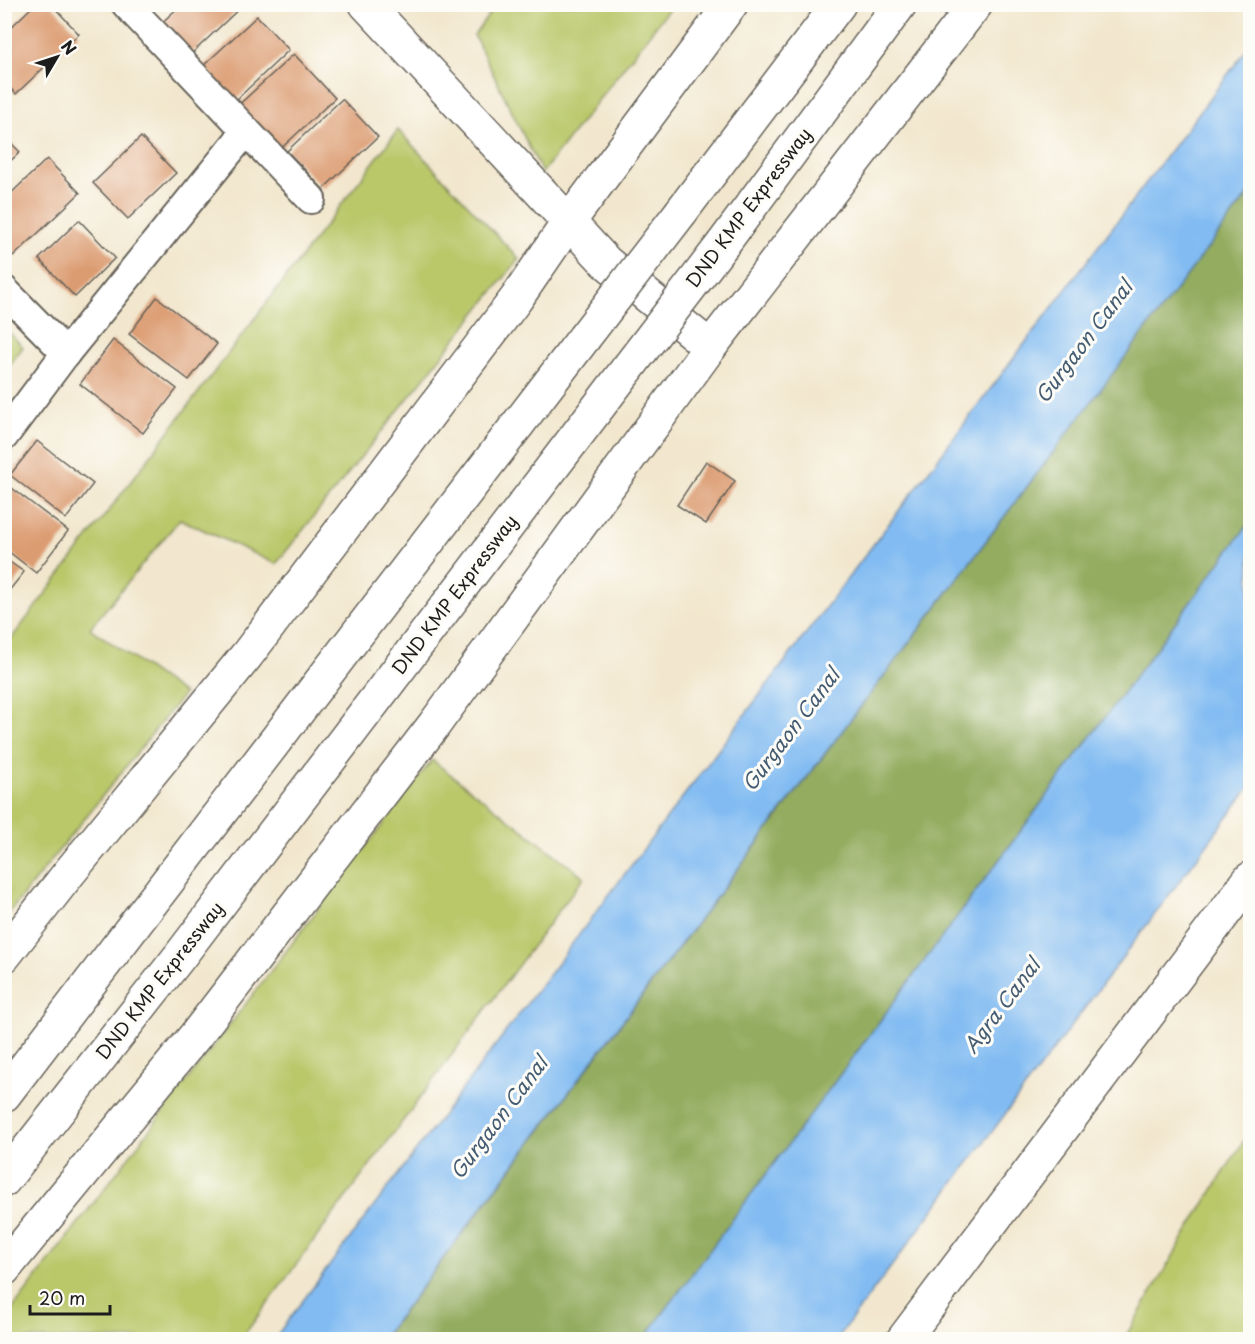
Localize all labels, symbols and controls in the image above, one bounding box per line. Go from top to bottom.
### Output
north arrow [27,27,87,87]
text: N [56,34,83,59]
street label: DND KMP Expressway [679,121,817,293]
water label: Gurgaon Canal [1027,271,1141,409]
street label: DND KMP Expressway [385,508,523,680]
water label: Gurgaon Canal [734,659,848,797]
street label: DND KMP Expressway [88,895,229,1065]
water label: Agra Canal [956,949,1049,1059]
water label: Gurgaon Canal [442,1047,556,1185]
scale bar [30,1278,110,1316]
text: 20 m [39,1284,85,1311]

